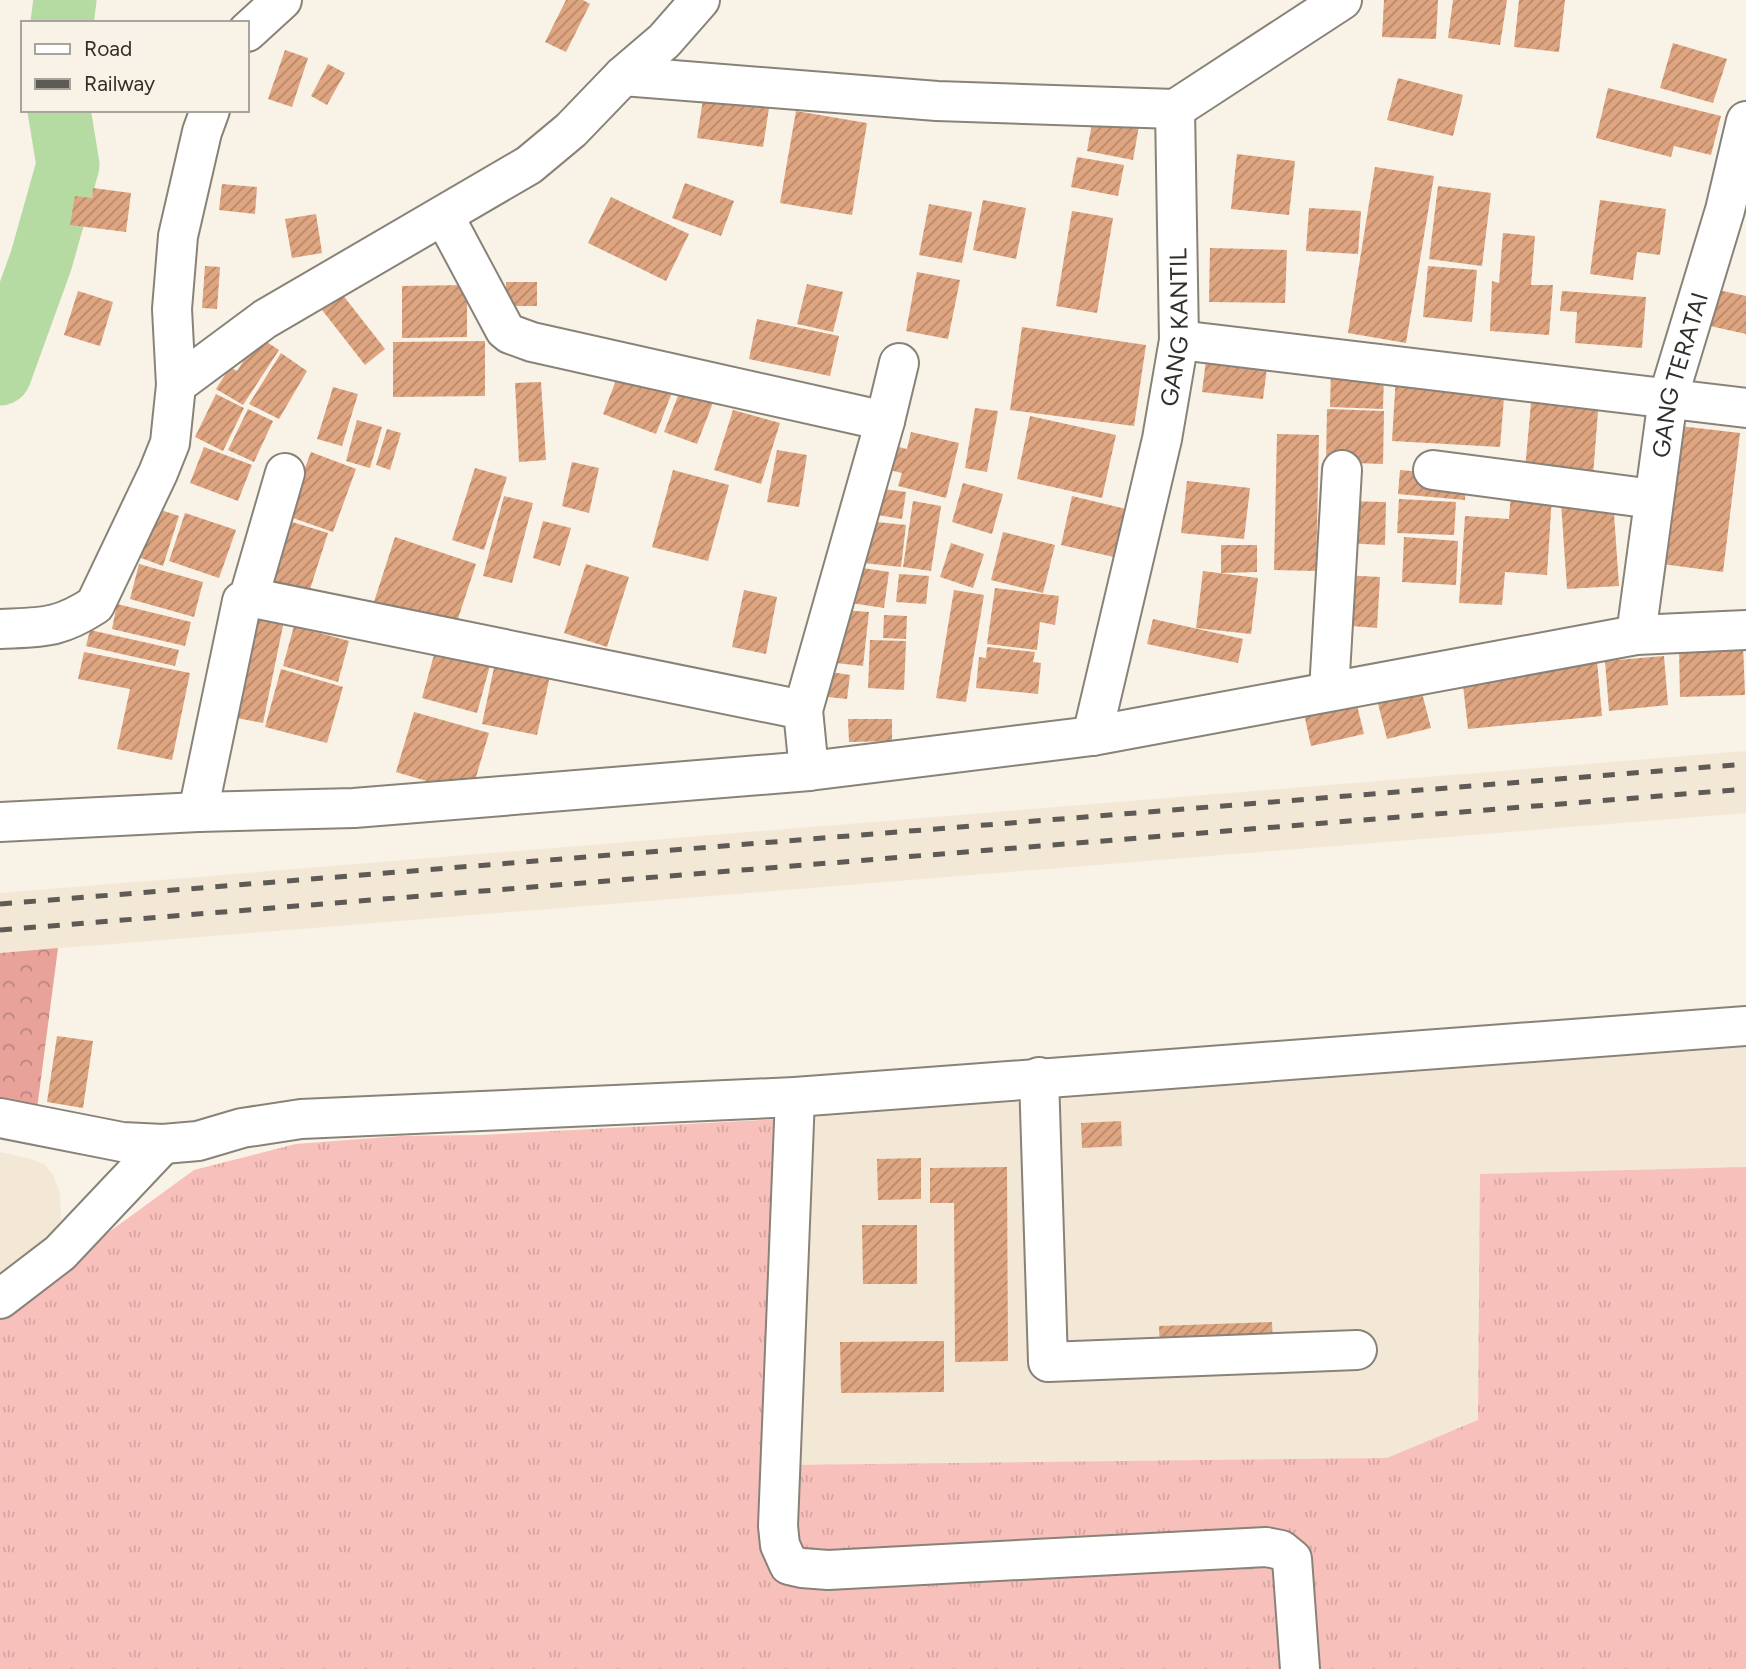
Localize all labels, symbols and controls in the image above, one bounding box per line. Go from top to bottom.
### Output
legend [21,21,248,112]
text: Road [84,36,132,61]
text: Railway [84,71,155,96]
street label: GANG KANTIL [1153,247,1194,408]
street label: GANG TERATAI [1646,289,1714,460]

